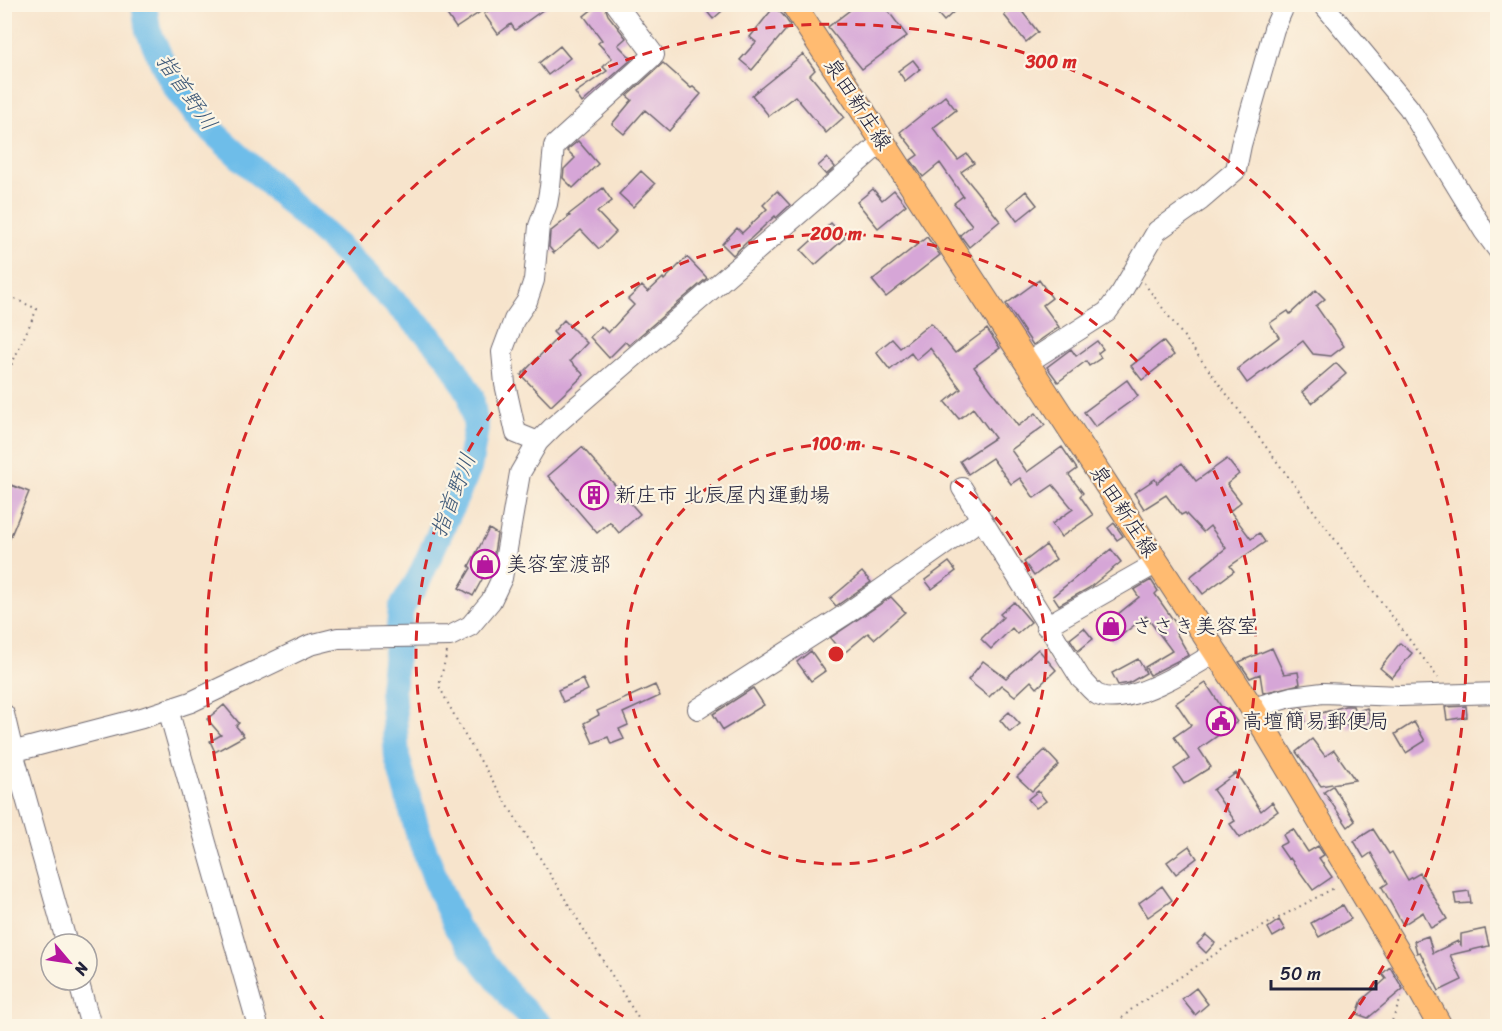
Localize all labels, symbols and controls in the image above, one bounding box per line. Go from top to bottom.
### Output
water label: 指首野川 [146,45,228,139]
text: 300 m [1024,46,1077,78]
street label: 泉田新庄線 [813,50,903,158]
text: 200 m [809,218,862,250]
text: 100 m [812,428,861,460]
water label: 指首野川 [419,447,487,543]
street label: 泉田新庄線 [1079,457,1169,565]
place label: 新庄市 北辰屋内運動場 [615,476,830,514]
building icon: 新庄市 北辰屋内運動場 [578,479,610,511]
place label: 美容室渡部 [506,545,611,583]
shop icon: 美容室渡部 [469,548,501,580]
place label: ささき美容室 [1132,607,1258,645]
shop icon: ささき美容室 [1095,610,1127,642]
centre of rings [826,644,846,664]
place label: 高壇簡易郵便局 [1242,702,1389,740]
public building icon: 高壇簡易郵便局 [1205,705,1237,737]
north arrow [39,932,99,992]
scale bar [1271,953,1376,991]
text: N [66,956,98,982]
text: 50 m [1280,958,1321,990]

